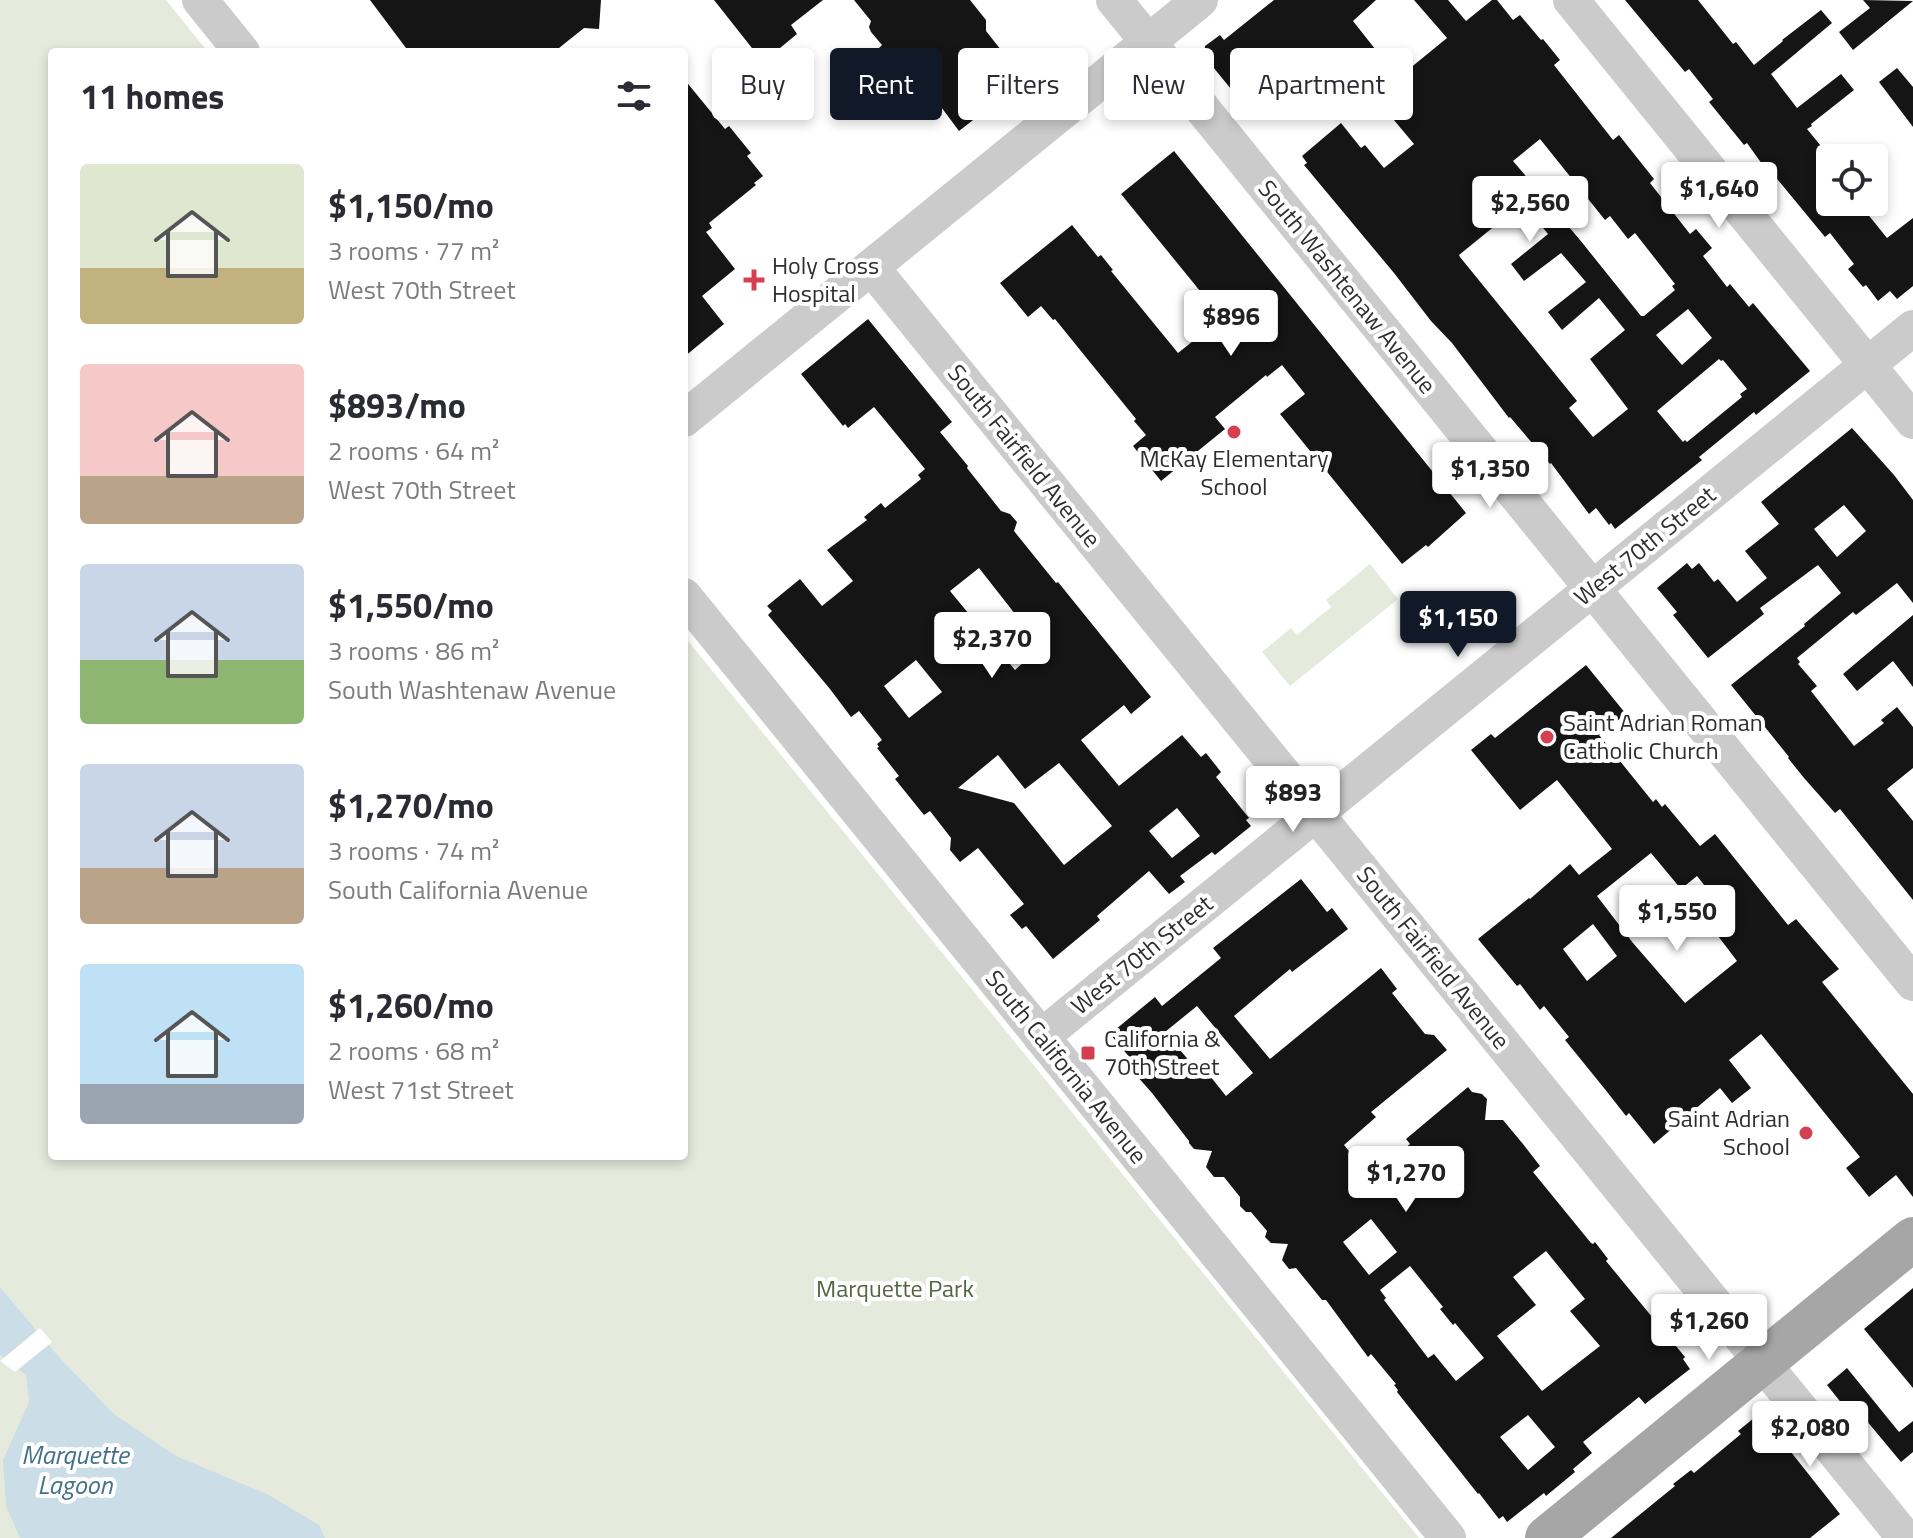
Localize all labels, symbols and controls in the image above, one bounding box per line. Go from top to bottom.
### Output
chip: Buy [712,48,814,120]
chip: Rent [830,48,942,120]
chip: Filters [958,48,1088,120]
chip: New [1104,48,1214,120]
chip: Apartment [1230,48,1413,120]
text: 11 homes [80,70,224,122]
icon: filters [612,74,656,118]
map controls [1816,144,1888,216]
button: locate [1816,144,1888,216]
pin: $1,640 [1654,162,1784,230]
text: $1,640 [1679,168,1759,207]
street label: South Washtenaw Avenue [1250,172,1445,401]
pin: $2,560 [1465,176,1595,244]
text: $1,150/mo [328,179,494,231]
text: $2,560 [1490,182,1570,221]
icon: home [144,196,240,292]
text: 3 rooms · 77 m² [328,231,499,270]
place label: Holy Cross Hospital [772,247,879,311]
marker: Holy Cross Hospital [743,269,765,291]
text: West 70th Street [328,270,516,309]
pin: $896 [1184,290,1278,358]
text: $896 [1202,296,1260,335]
street label: South Fairfield Avenue [940,356,1110,555]
text: $893/mo [328,379,466,431]
icon: home [144,396,240,492]
marker: McKay Elementary School [1225,423,1243,441]
text: 2 rooms · 64 m² [328,431,499,470]
place label: McKay Elementary School [1139,440,1329,504]
pin: $1,350 [1425,442,1555,510]
text: $1,350 [1450,448,1530,487]
text: West 70th Street [328,470,516,509]
street label: West 70th Street [1566,476,1723,614]
text: $1,550/mo [328,579,494,631]
pin: $1,150 [1393,591,1523,659]
icon: home [144,596,240,692]
text: $1,150 [1418,597,1498,636]
pin: $2,370 [927,612,1057,680]
text: $2,370 [952,618,1032,657]
text: 3 rooms · 86 m² [328,631,499,670]
text: South Washtenaw Avenue [328,670,616,709]
place label: Saint Adrian Roman Catholic Church [1563,704,1763,768]
marker: Saint Adrian Roman Catholic Church [1538,728,1556,746]
pin: $893 [1246,766,1340,834]
text: $893 [1264,772,1322,811]
text: $1,270/mo [328,779,494,831]
icon: home [144,796,240,892]
text: 3 rooms · 74 m² [328,831,499,870]
street label: South Fairfield Avenue [1349,858,1519,1057]
text: South California Avenue [328,870,588,909]
street label: West 70th Street [1063,885,1220,1023]
pin: $1,550 [1612,885,1742,953]
text: $1,550 [1637,891,1717,930]
street label: South California Avenue [977,962,1156,1171]
text: $1,260/mo [328,979,494,1031]
icon: home [144,996,240,1092]
place label: California & 70th Street [1104,1020,1221,1084]
text: 2 rooms · 68 m² [328,1031,499,1070]
marker: California & 70th Street [1079,1044,1097,1062]
text: West 71st Street [328,1070,514,1109]
place label: Saint Adrian School [1668,1100,1790,1164]
marker: Saint Adrian School [1797,1124,1815,1142]
pin: $1,270 [1341,1146,1471,1214]
text: $1,270 [1366,1152,1446,1191]
park label: Marquette Park [816,1270,974,1306]
pin: $1,260 [1644,1294,1774,1362]
text: $1,260 [1669,1300,1749,1339]
pin: $2,080 [1745,1401,1875,1469]
text: $2,080 [1770,1407,1850,1446]
water label: Marquette Lagoon [21,1435,131,1504]

